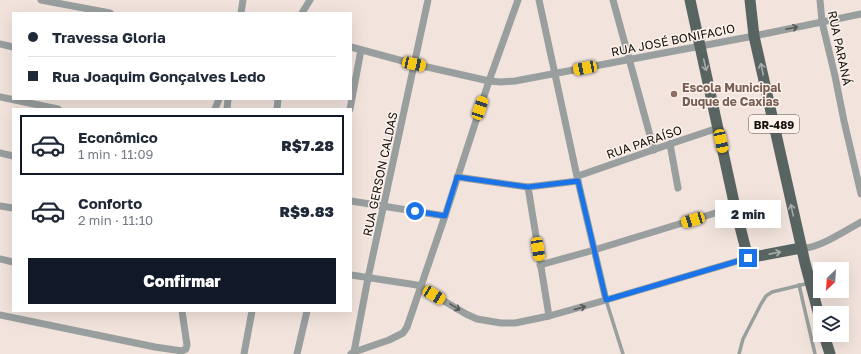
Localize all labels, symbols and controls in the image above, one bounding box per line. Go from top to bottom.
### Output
street label: RUA PARANÁ [825,9,855,87]
street label: RUA JOSÉ BONIFACIO [610,21,736,59]
one-way arrow [786,24,799,32]
text: Travessa Gloria [52,28,166,46]
car [401,56,427,72]
one-way arrow [701,59,709,72]
car [572,60,598,76]
one-way arrow [757,63,765,76]
text: Rua Joaquim Gonçalves Ledo [52,67,265,85]
place label: Escola Municipal Duque de Caxias [682,80,781,109]
marker: Escola Municipal Duque de Caxias [669,89,679,99]
car [471,95,489,121]
street label: RUA GERSON CALDAS [359,110,401,238]
road number: BR-489 [749,115,799,133]
street label: RUA PARAÍSO [604,122,684,162]
icon: car [30,127,66,163]
text: Econômico [78,128,158,146]
car [713,128,729,154]
text: R$7.28 [281,136,334,154]
text: 1 min · 11:09 [78,146,153,162]
icon: car [30,193,66,229]
text: Conforto [78,194,142,212]
callout: 2 min [715,200,781,228]
text: R$9.83 [279,202,334,220]
route start [406,202,424,220]
one-way arrow [788,203,796,216]
text: 2 min [731,206,765,222]
car [680,211,706,229]
text: 2 min · 11:10 [78,212,153,228]
car [530,236,546,262]
route end [739,249,757,267]
one-way arrow [768,249,781,257]
button: Confirmar [28,258,336,304]
north arrow [813,262,849,298]
map controls [813,262,849,342]
car [421,284,447,306]
one-way arrow [449,304,461,312]
one-way arrow [573,304,586,311]
button: layers [813,306,849,342]

